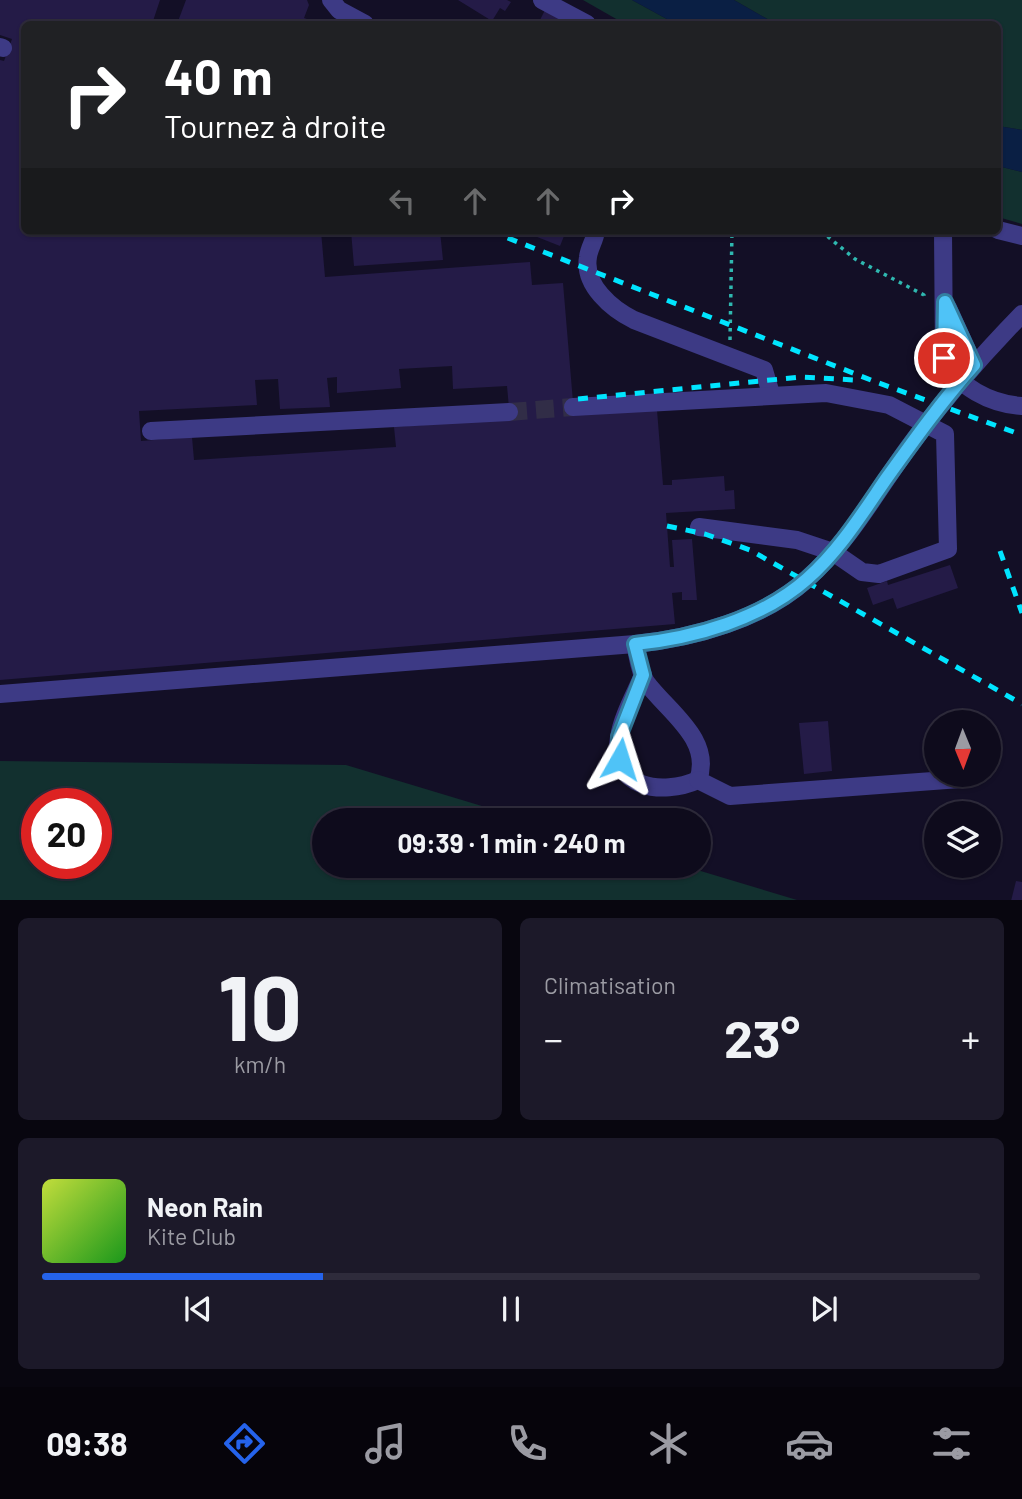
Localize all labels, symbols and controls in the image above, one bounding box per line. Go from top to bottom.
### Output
text: 40 m [164,46,272,105]
icon: right [49,49,140,140]
text: Tournez à droite [164,106,386,144]
icon: left [383,182,421,220]
icon: ahead [456,182,494,220]
icon: ahead [529,182,567,220]
icon: right [602,182,640,220]
pin [914,328,974,388]
icon: arrive [925,339,963,377]
north arrow [924,710,1001,788]
map controls [924,710,1001,878]
position arrow [583,722,657,796]
speed limit sign: 20 [21,788,112,879]
button: layers [924,801,1001,878]
text: 09:39 · 1 min · 240 m [398,827,625,858]
text: 10 [218,950,302,1059]
text: Climatisation [544,971,676,999]
text: 23° [724,1006,800,1068]
text: − [544,1015,563,1061]
text: + [961,1015,980,1061]
text: km/h [234,1050,286,1078]
text: Neon Rain [147,1191,263,1222]
text: Kite Club [147,1222,236,1250]
icon: previous [179,1290,217,1328]
icon: pause [492,1290,530,1328]
icon: next [805,1290,843,1328]
icon: directions [220,1419,269,1468]
icon: music [361,1419,410,1468]
icon: phone [503,1419,552,1468]
icon: climate [644,1419,693,1468]
icon: car [785,1419,834,1468]
icon: filters [927,1419,976,1468]
text: 09:38 [46,1424,128,1462]

